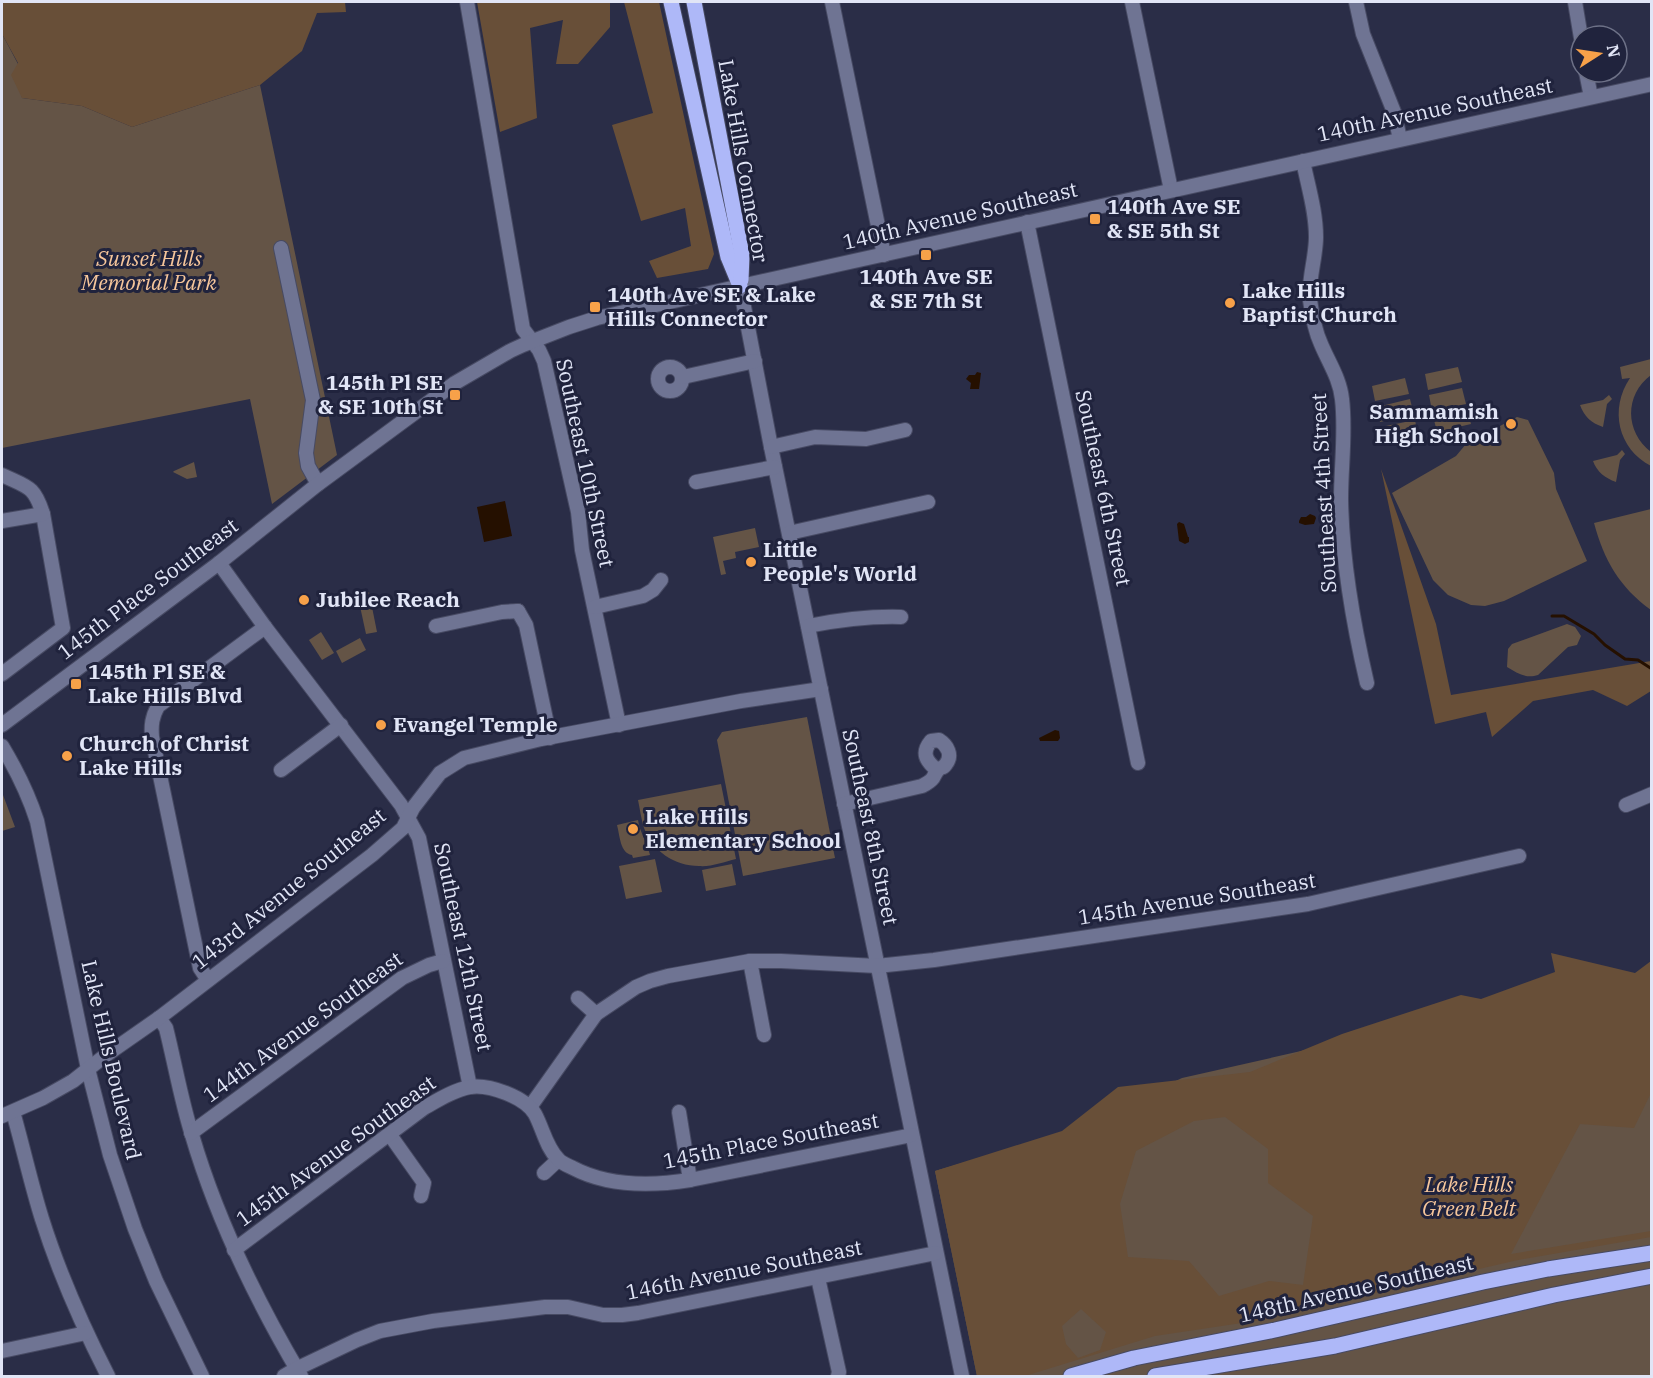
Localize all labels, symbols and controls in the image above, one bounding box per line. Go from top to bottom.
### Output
north arrow [1569,24,1629,84]
text: N [1603,43,1625,59]
street label: Lake Hills Connector [712,57,776,265]
street label: 140th Avenue Southeast [1314,70,1555,148]
street label: 140th Avenue Southeast [840,174,1080,256]
place label: 140th Ave SE & SE 5th St [1107,192,1241,244]
marker: 140th Ave SE & SE 5th St [1088,212,1102,226]
park label: Sunset Hills Memorial Park [80,244,218,296]
marker: 140th Ave SE & SE 7th St [919,248,933,262]
place label: 140th Ave SE & SE 7th St [859,262,993,314]
place label: Lake Hills Baptist Church [1242,276,1397,328]
place label: 140th Ave SE & Lake Hills Connector [607,280,816,332]
marker: Lake Hills Baptist Church [1223,296,1237,310]
marker: 140th Ave SE & Lake Hills Connector [588,300,602,314]
street label: Southeast 10th Street [550,356,622,570]
place label: 145th Pl SE & SE 10th St [318,368,443,420]
street label: Southeast 6th Street [1069,387,1138,589]
marker: 145th Pl SE & SE 10th St [448,388,462,402]
street label: Southeast 4th Street [1304,392,1342,594]
place label: Sammamish High School [1369,397,1499,449]
marker: Sammamish High School [1504,417,1518,431]
street label: 145th Place Southeast [52,511,243,665]
place label: Little People's World [763,535,917,587]
marker: Little People's World [744,555,758,569]
place label: Jubilee Reach [316,585,460,613]
marker: Jubilee Reach [297,593,311,607]
place label: 145th Pl SE & Lake Hills Blvd [88,657,242,709]
marker: 145th Pl SE & Lake Hills Blvd [69,677,83,691]
place label: Evangel Temple [393,710,558,738]
marker: Evangel Temple [374,718,388,732]
street label: Southeast 8th Street [836,726,905,928]
place label: Church of Christ Lake Hills [79,729,249,781]
marker: Church of Christ Lake Hills [60,749,74,763]
street label: 143rd Avenue Southeast [186,801,391,975]
place label: Lake Hills Elementary School [645,802,841,854]
marker: Lake Hills Elementary School [626,822,640,836]
street label: Southeast 12th Street [428,840,500,1054]
street label: 145th Avenue Southeast [1076,865,1318,931]
street label: 144th Avenue Southeast [197,944,408,1108]
street label: Lake Hills Boulevard [75,957,149,1162]
street label: 145th Avenue Southeast [230,1068,441,1232]
street label: 145th Place Southeast [661,1105,881,1175]
park label: Lake Hills Green Belt [1422,1170,1517,1222]
street label: 146th Avenue Southeast [623,1232,864,1306]
street label: 148th Avenue Southeast [1236,1247,1476,1329]

